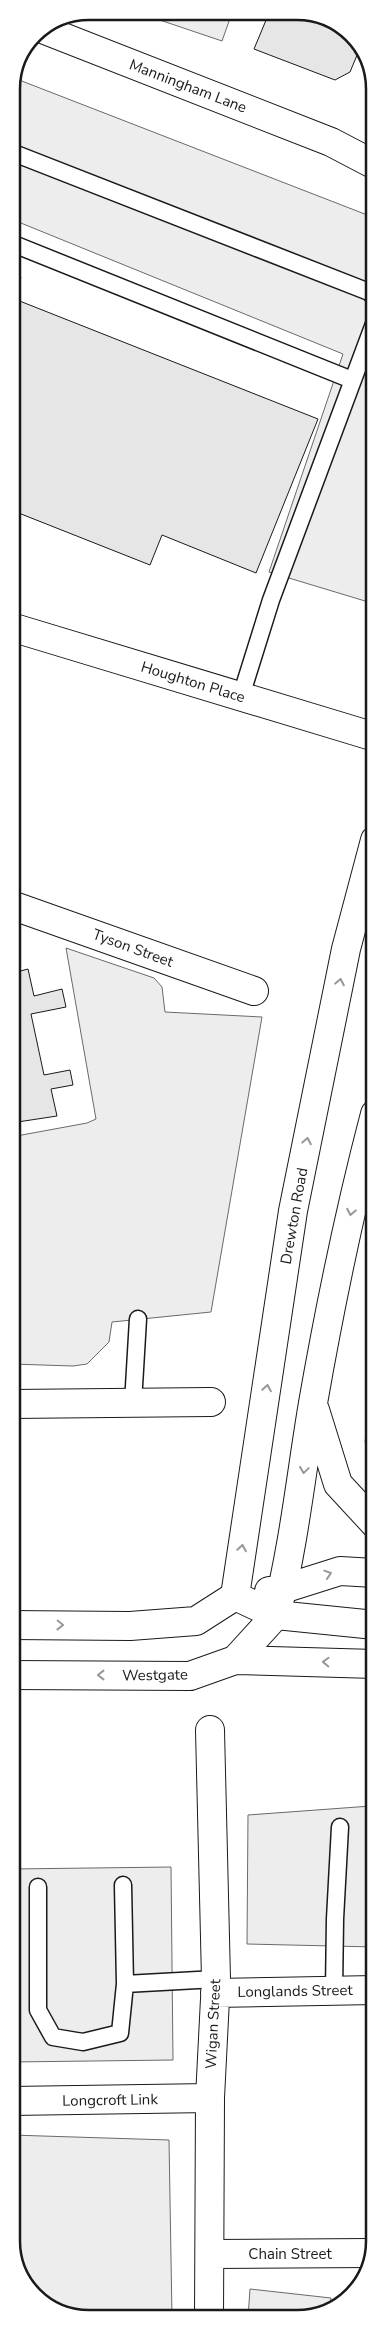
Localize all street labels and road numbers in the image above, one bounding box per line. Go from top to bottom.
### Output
street label: Manningham Lane [126,54,250,118]
street label: Houghton Place [138,657,248,707]
street label: Tyson Street [90,924,177,972]
street label: Drewton Road [276,1166,312,1266]
street label: Westgate [122,1664,188,1686]
street label: Wigan Street [201,1978,225,2069]
street label: Longlands Street [237,1980,354,2002]
street label: Longcroft Link [62,2089,158,2111]
street label: Chain Street [248,2244,332,2264]

